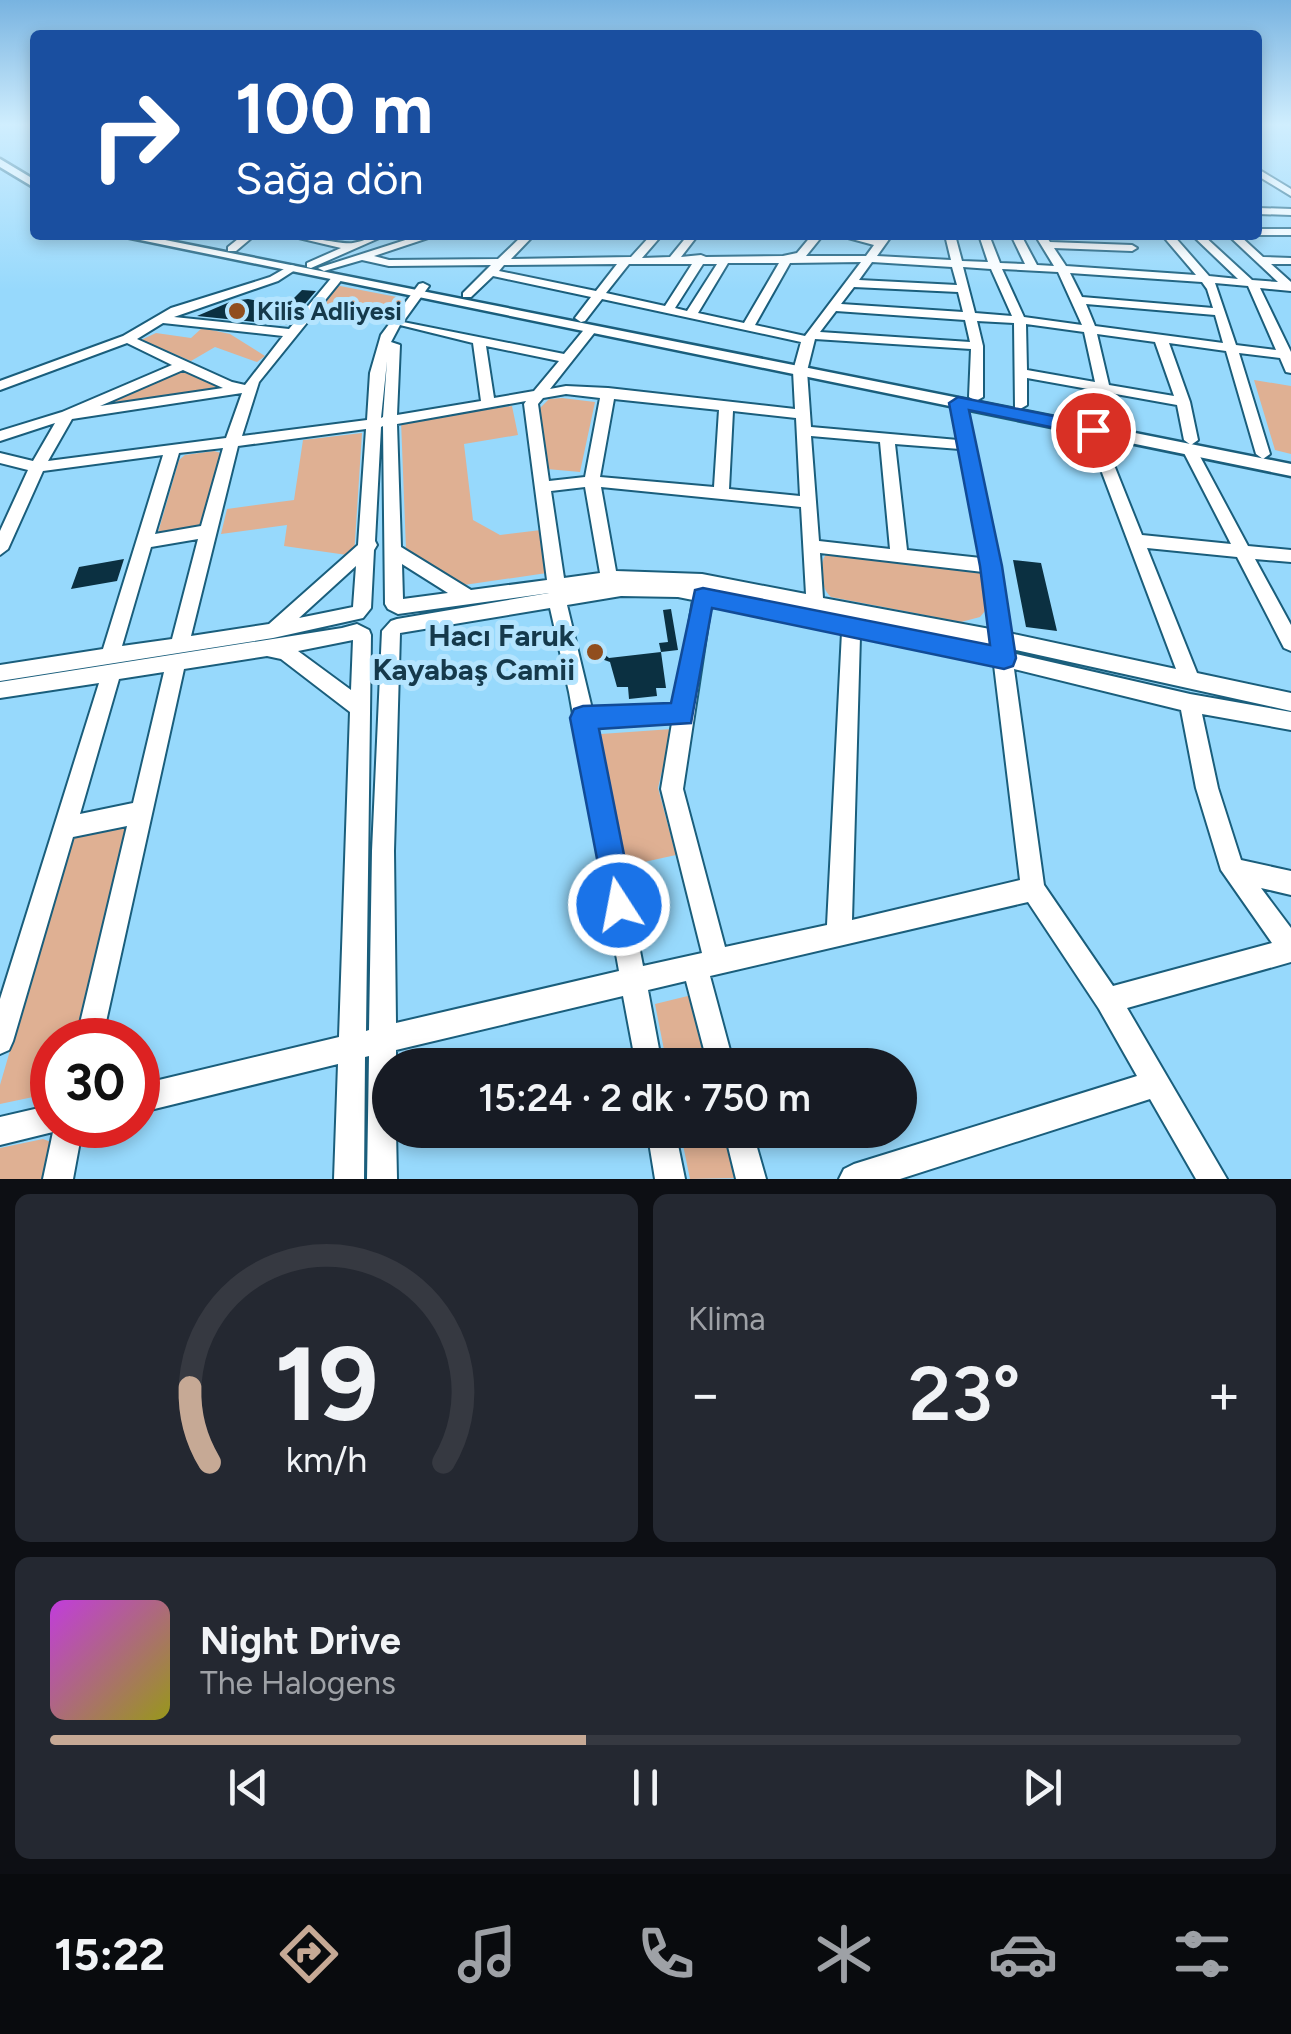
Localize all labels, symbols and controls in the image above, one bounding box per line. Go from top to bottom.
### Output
text: 100 m [235,66,433,151]
icon: right [70,70,200,200]
text: Sağa dön [235,151,424,205]
place label: Kilis Adliyesi [257,296,402,326]
marker: Kilis Adliyesi [226,300,248,322]
pin [1051,388,1136,473]
icon: arrive [1066,403,1121,458]
place label: Hacı Faruk Kayabaş Camii [373,617,575,688]
marker: Hacı Faruk Kayabaş Camii [584,641,606,663]
position arrow [567,853,671,957]
speed limit sign: 30 [30,1018,160,1148]
text: 15:24 · 2 dk · 750 m [478,1075,811,1121]
text: Klima [688,1300,766,1338]
text: 19 [274,1321,379,1446]
text: 23° [908,1349,1021,1439]
text: − [688,1361,722,1427]
text: + [1207,1361,1241,1427]
text: km/h [286,1438,367,1481]
text: Night Drive [200,1618,401,1664]
text: The Halogens [200,1664,396,1702]
icon: previous [221,1760,276,1815]
icon: pause [618,1760,673,1815]
icon: next [1015,1760,1070,1815]
icon: directions [274,1919,344,1989]
icon: music [452,1919,522,1989]
icon: phone [631,1919,701,1989]
icon: climate [809,1919,879,1989]
icon: car [988,1919,1058,1989]
icon: filters [1167,1919,1237,1989]
text: 15:22 [54,1927,165,1981]

